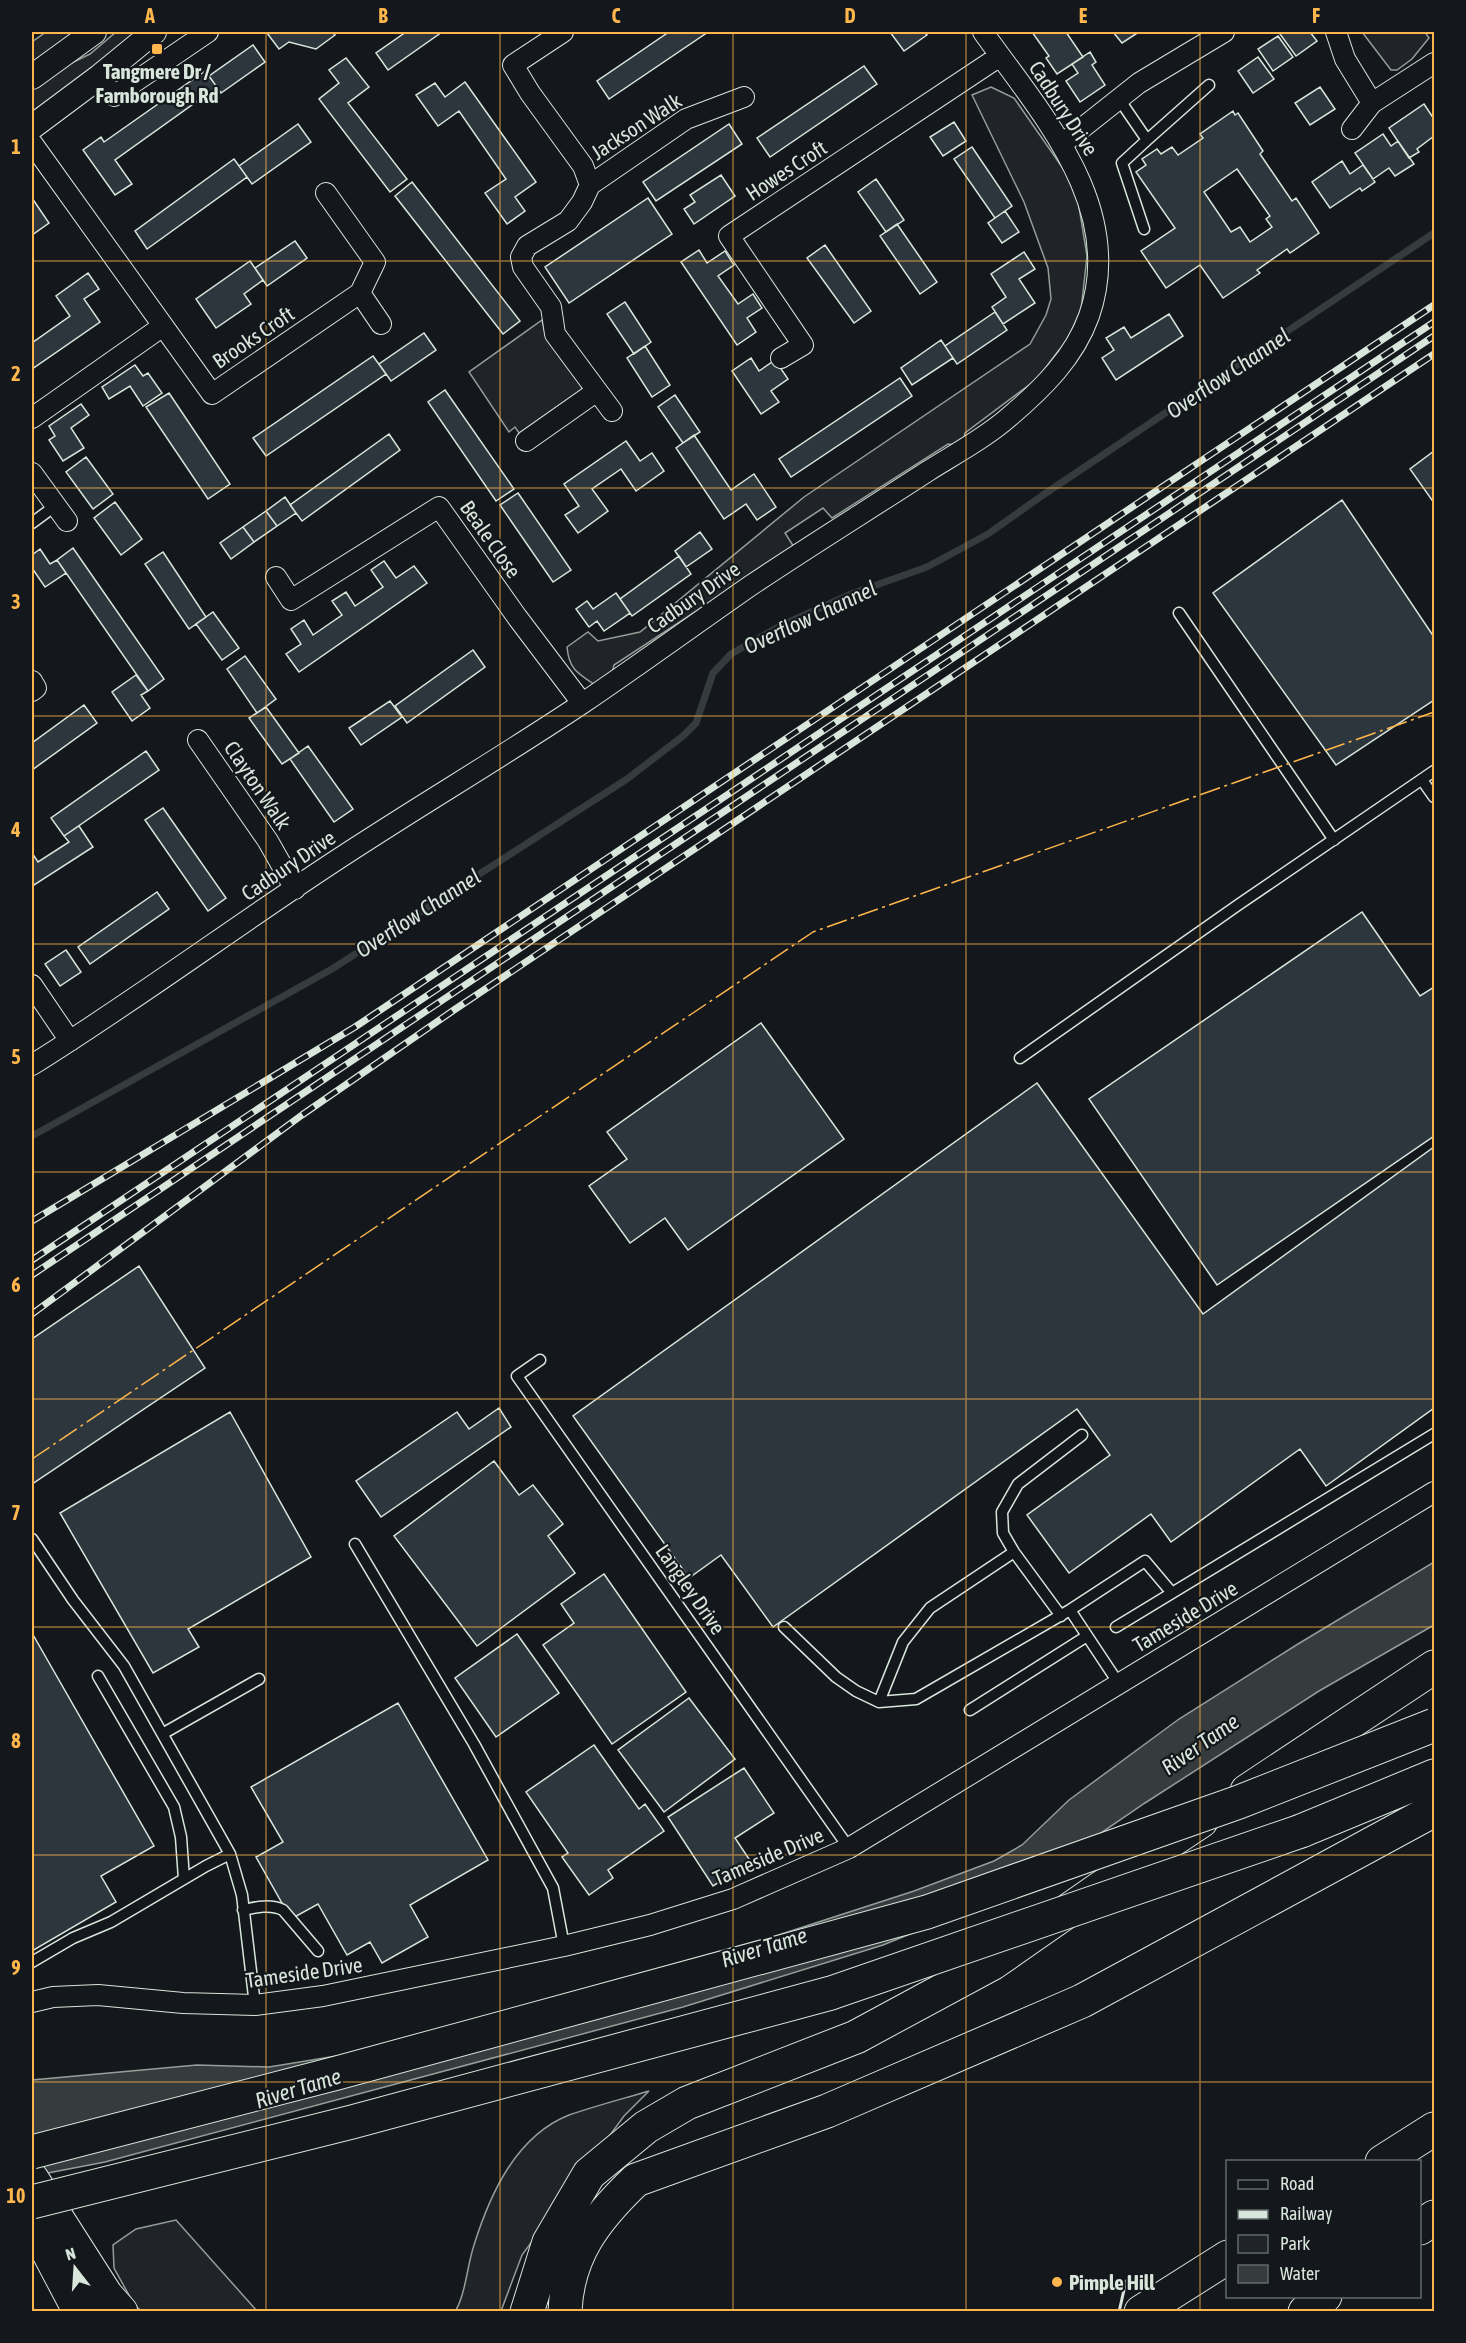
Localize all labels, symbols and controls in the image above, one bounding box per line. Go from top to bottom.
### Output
text: A [144,4,155,27]
text: B [378,4,388,27]
text: C [612,4,621,27]
text: D [844,4,856,27]
text: E [1079,4,1088,27]
text: F [1312,4,1320,27]
marker: Tangmere Dr / Farnborough Rd [150,42,164,56]
street label: Cadbury Drive [1025,56,1103,160]
place label: Tangmere Dr / Farnborough Rd [96,59,218,107]
street label: Jackson Walk [586,88,686,164]
text: 1 [11,135,21,158]
street label: Howes Croft [741,135,831,205]
street label: Brooks Croft [208,301,298,373]
water label: Overflow Channel [1161,322,1295,424]
text: 2 [11,362,21,385]
street label: Beale Close [456,496,526,582]
street label: Cadbury Drive [642,556,744,638]
water label: Overflow Channel [739,575,881,659]
text: 3 [11,590,21,613]
street label: Clayton Walk [220,736,296,834]
text: 4 [10,818,21,841]
street label: Cadbury Drive [237,825,339,905]
water label: Overflow Channel [351,863,485,963]
text: 5 [11,1045,21,1068]
text: 6 [11,1273,21,1296]
text: 7 [11,1501,21,1524]
street label: Langley Drive [651,1539,731,1639]
street label: Tameside Drive [1128,1575,1242,1657]
water label: River Tame [1156,1708,1244,1780]
text: 8 [11,1729,21,1752]
street label: Tameside Drive [709,1822,827,1890]
water label: River Tame [718,1922,810,1972]
street label: Tameside Drive [244,1952,364,1992]
text: 9 [11,1956,21,1979]
water label: River Tame [252,2063,344,2113]
legend [1226,2160,1421,2298]
text: Road [1280,2173,1314,2194]
text: 10 [7,2184,25,2207]
text: Railway [1280,2203,1332,2224]
text: Park [1280,2233,1310,2254]
north arrow [45,2238,105,2298]
text: N [63,2244,78,2264]
text: Water [1280,2263,1320,2284]
place label: Pimple Hill [1069,2270,1155,2294]
marker: Pimple Hill [1050,2275,1064,2289]

